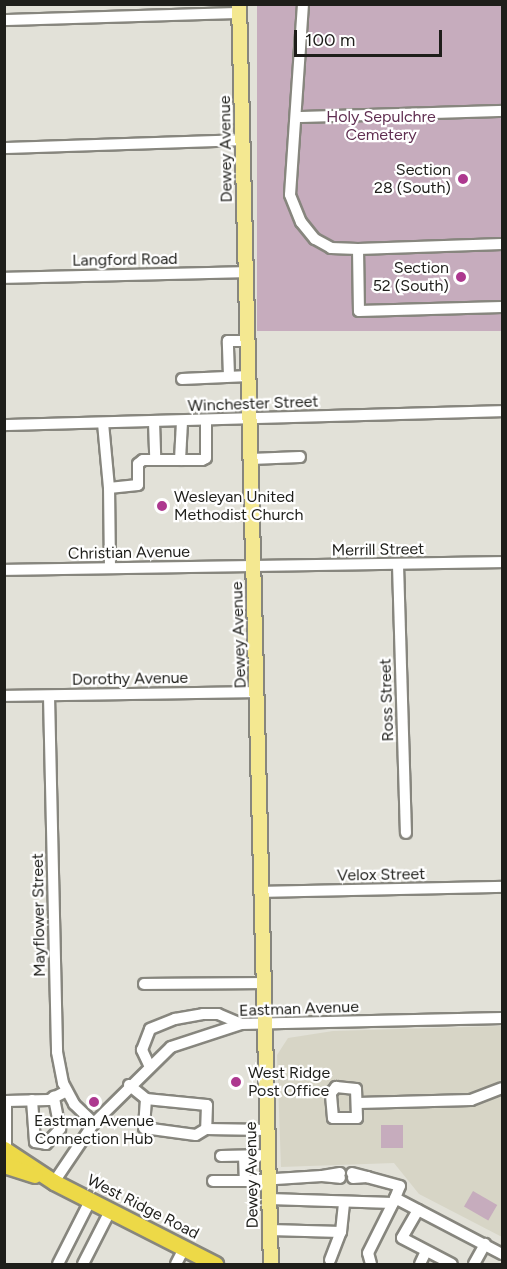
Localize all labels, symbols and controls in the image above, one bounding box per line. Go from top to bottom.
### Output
scale bar [297,18,446,56]
text: 100 m [305,29,355,51]
street label: Dewey Avenue [215,95,237,203]
park label: Holy Sepulchre Cemetery [326,107,436,145]
place label: Section 28 (South) [374,160,451,198]
marker: Section 28 (South) [456,172,470,186]
street label: Langford Road [72,249,178,271]
place label: Section 52 (South) [373,258,449,296]
marker: Section 52 (South) [454,270,468,284]
street label: Winchester Street [187,392,319,416]
place label: Wesleyan United Methodist Church [174,487,303,525]
marker: Wesleyan United Methodist Church [155,499,169,513]
street label: Merrill Street [332,540,424,560]
street label: Christian Avenue [68,542,190,564]
street label: Dewey Avenue [228,581,250,689]
street label: Ross Street [376,658,398,742]
street label: Dorothy Avenue [72,668,188,690]
street label: Mayflower Street [28,853,50,977]
street label: Velox Street [337,865,425,885]
street label: Eastman Avenue [239,997,359,1021]
place label: West Ridge Post Office [248,1063,330,1101]
marker: West Ridge Post Office [229,1075,243,1089]
marker: Eastman Avenue Connection Hub [87,1095,101,1109]
place label: Eastman Avenue Connection Hub [34,1111,154,1149]
street label: Dewey Avenue [241,1121,263,1229]
street label: West Ridge Road [84,1171,202,1243]

